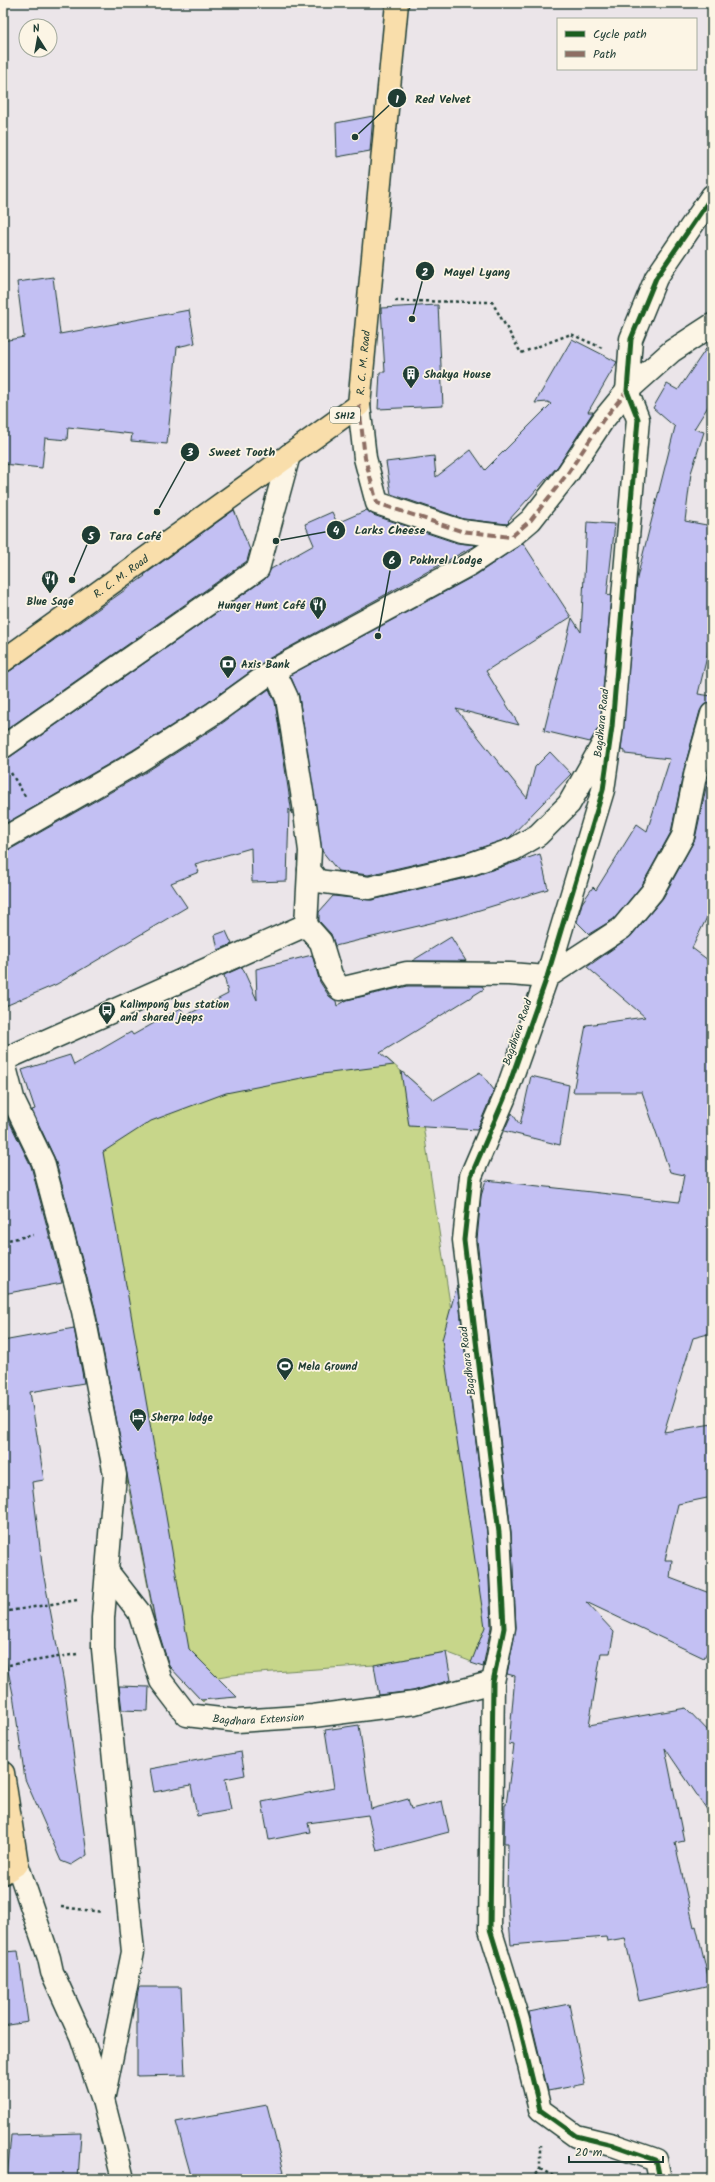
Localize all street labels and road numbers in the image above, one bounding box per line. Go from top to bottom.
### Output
street label: R. C. M. Road [352,329,376,396]
road number: SH12 [330,407,360,423]
street label: R. C. M. Road [90,551,153,603]
street label: Bagdhara Road [589,687,615,758]
street label: Bagdhara Road [498,996,538,1068]
street label: Bagdhara Road [455,1325,481,1396]
street label: Bagdhara Extension [212,1709,305,1731]

